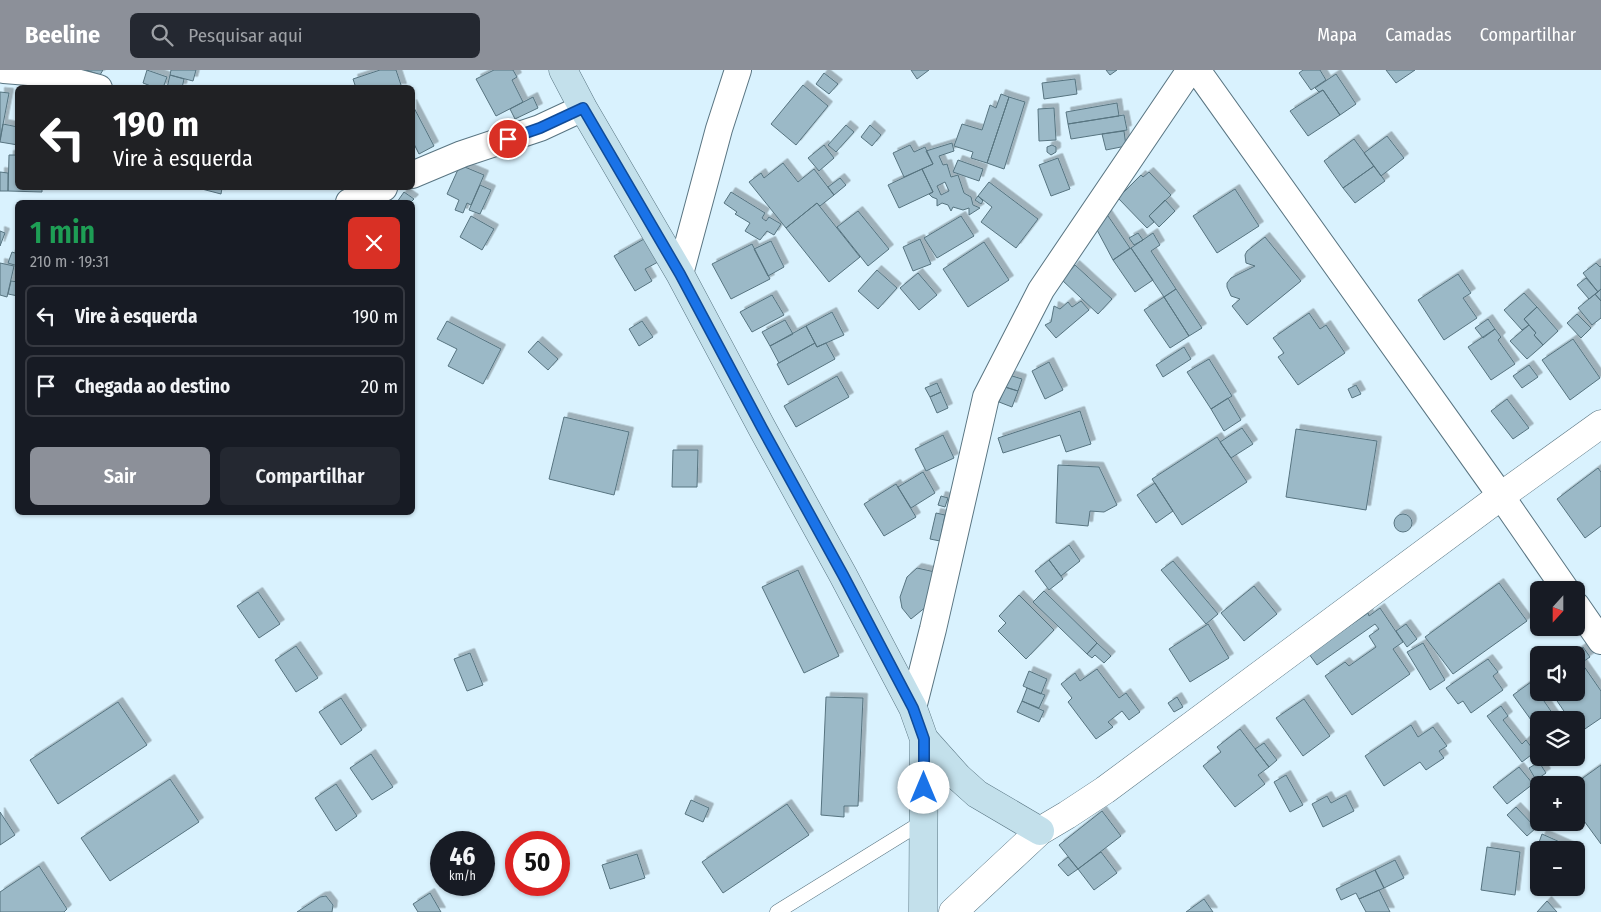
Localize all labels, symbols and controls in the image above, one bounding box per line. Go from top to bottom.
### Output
search box [130,13,480,58]
text: Beeline [25,21,100,49]
icon: search [148,21,176,49]
text: Pesquisar aqui [188,24,303,47]
text: Mapa [1317,24,1357,46]
text: Camadas [1385,24,1452,46]
text: Compartilhar [1480,24,1576,46]
text: 190 m [113,103,199,145]
icon: left [30,105,95,170]
pin [487,118,529,160]
icon: arrive [494,125,522,153]
text: Vire à esquerda [113,145,253,172]
text: 1 min [30,215,95,251]
button: close [348,217,400,269]
text: 210 m · 19:31 [30,252,109,271]
icon: left [32,302,60,330]
text: Vire à esquerda [75,305,197,328]
text: 190 m [352,305,398,328]
icon: arrive [32,372,60,400]
text: Chegada ao destino [75,375,230,398]
text: 20 m [361,375,398,398]
button: Sair [30,447,210,505]
button: Compartilhar [220,447,400,505]
north arrow [1530,581,1585,636]
map controls [1530,581,1585,896]
button: sound [1530,646,1585,701]
button: layers [1530,711,1585,766]
position arrow [897,761,949,813]
button: + [1530,776,1585,831]
speed limit sign: 50 [505,831,570,896]
button: − [1530,841,1585,896]
text: 46 [450,842,475,872]
text: km/h [449,869,476,883]

